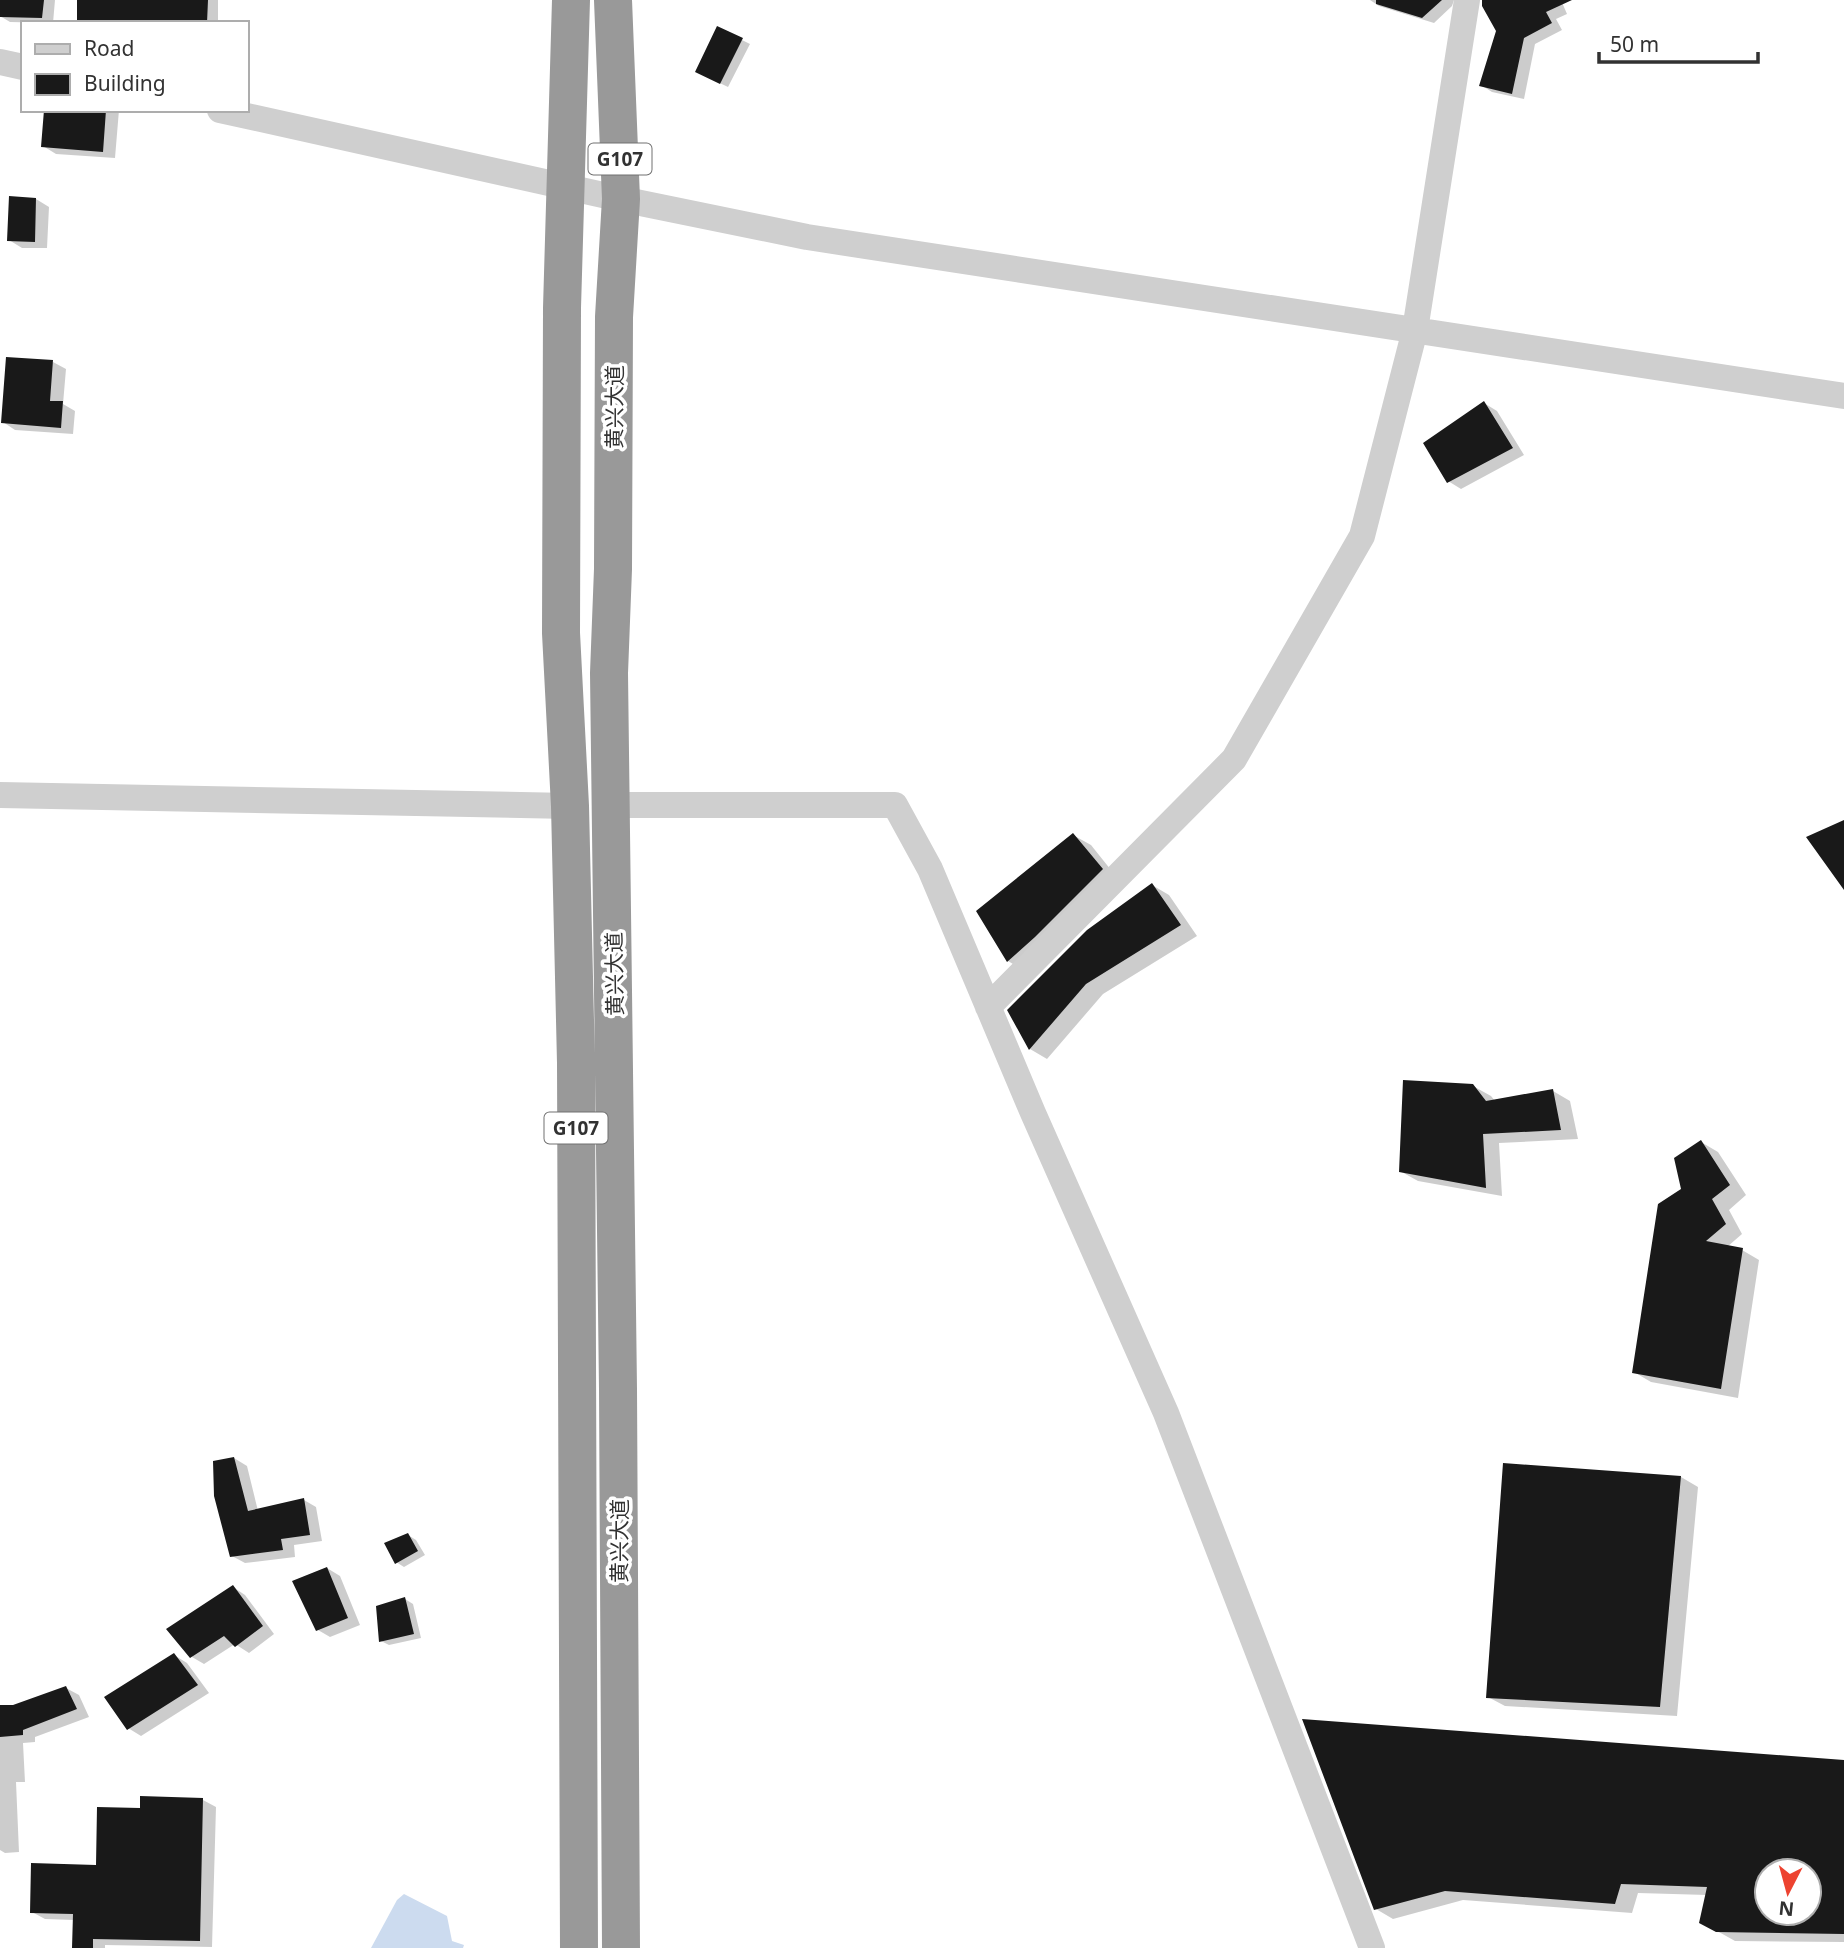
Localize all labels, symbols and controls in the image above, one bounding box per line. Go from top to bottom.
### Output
legend [21,21,248,112]
scale bar [1599,21,1758,65]
text: 50 m [1610,30,1659,58]
text: Road [84,34,134,62]
text: Building [84,69,166,97]
road number: G107 [588,144,652,174]
street label: 黄兴大道 [600,365,628,449]
street label: 黄兴大道 [599,932,629,1016]
road number: G107 [544,1112,608,1144]
street label: 黄兴大道 [605,1499,633,1583]
north arrow [1753,1857,1823,1927]
text: N [1777,1895,1795,1923]

